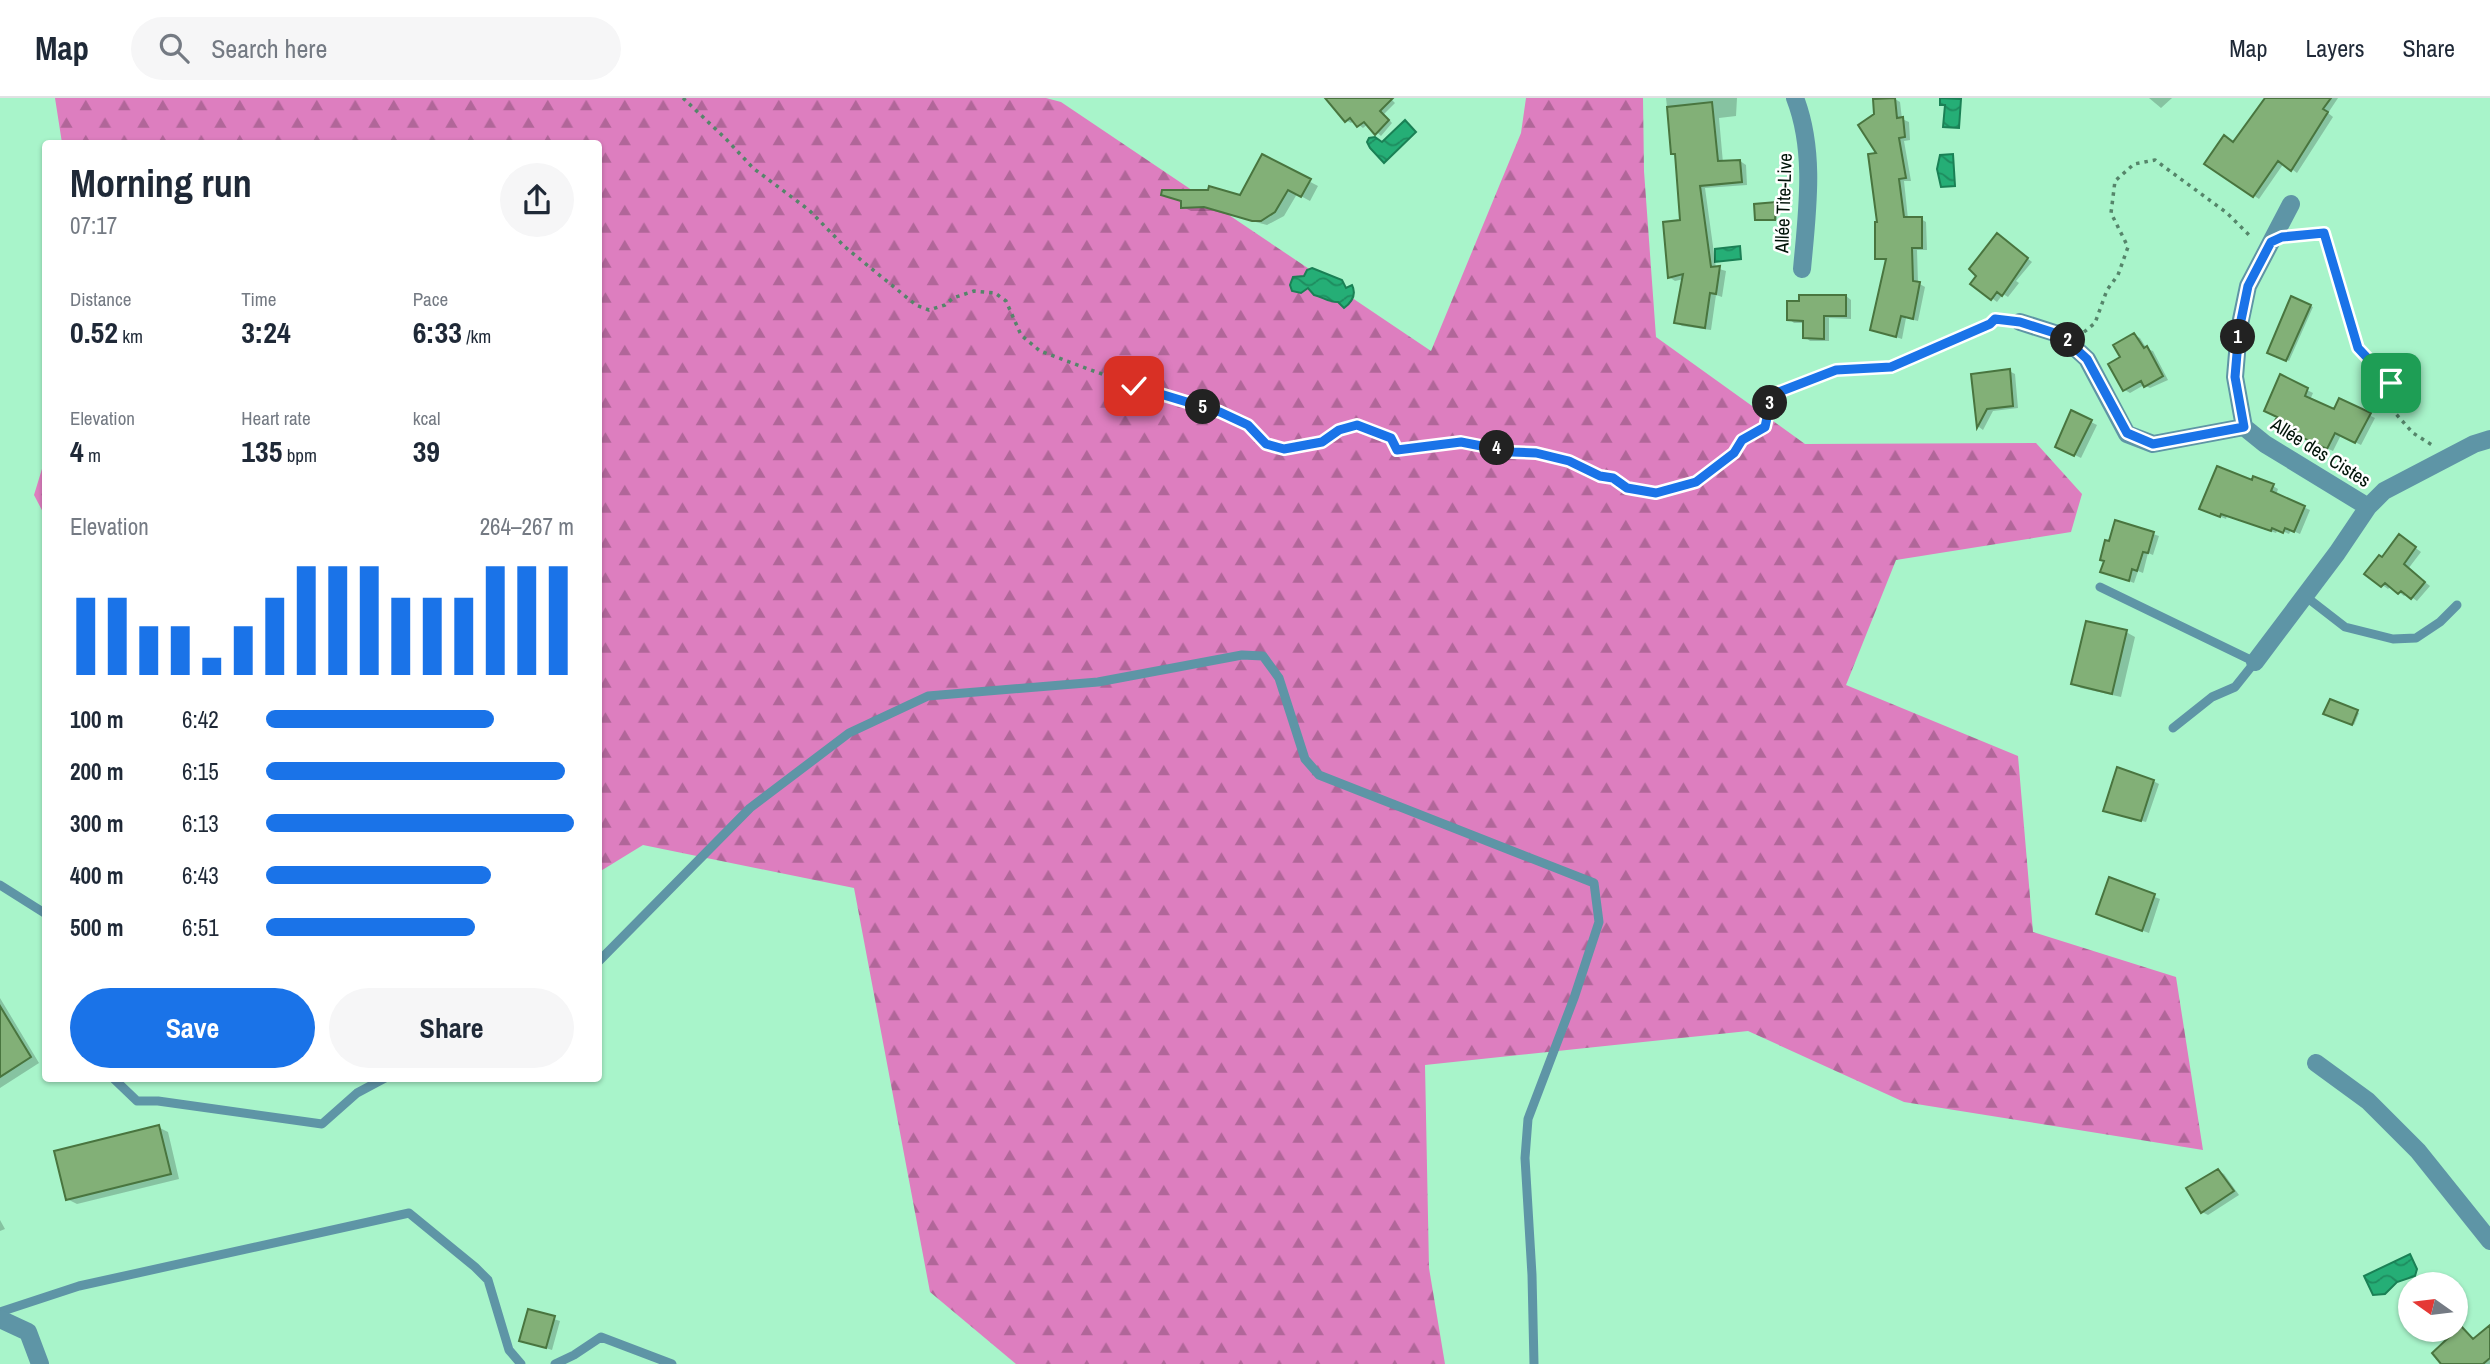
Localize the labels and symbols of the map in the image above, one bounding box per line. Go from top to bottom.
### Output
street label: Allée Tite-Live [1768,153,1798,254]
pin: 1 [2220,320,2256,354]
pin: 2 [2050,322,2086,358]
pin [2361,353,2421,413]
pin [1104,356,1164,416]
pin: 3 [1752,386,1788,420]
pin: 5 [1186,390,1220,424]
street label: Allée des Cistes [2266,411,2376,493]
pin: 4 [1480,430,1514,466]
north arrow [2398,1272,2468,1342]

